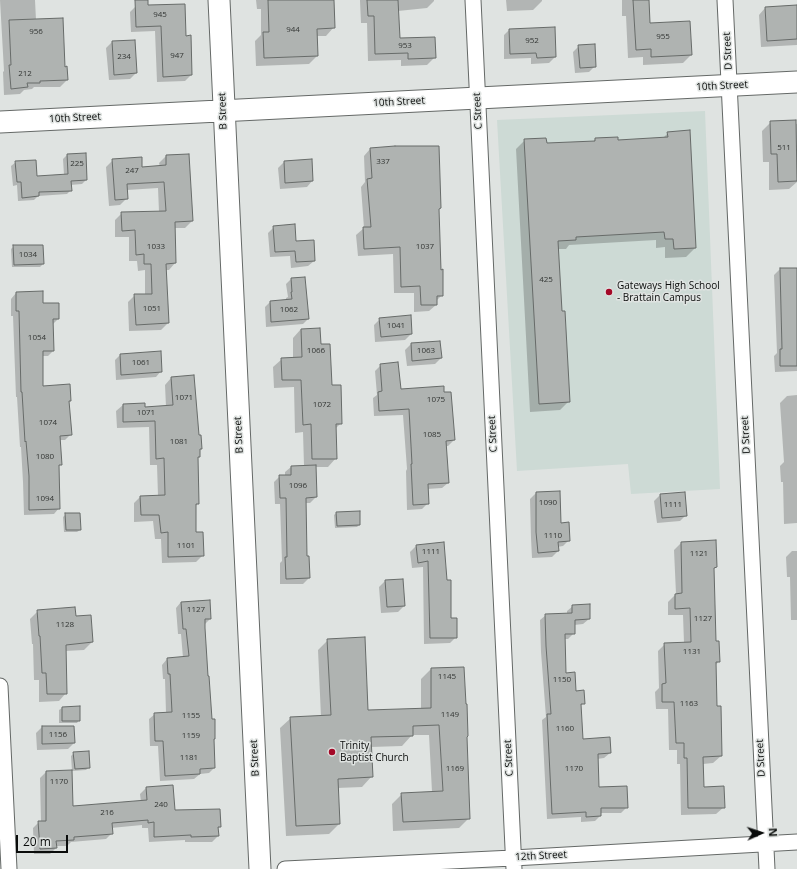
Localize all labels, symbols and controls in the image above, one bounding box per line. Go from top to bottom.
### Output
house number: 945 [153,10,167,20]
house number: 944 [286,25,300,35]
house number: 956 [29,27,43,37]
house number: 955 [656,32,670,42]
street label: D Street [721,32,735,70]
house number: 952 [525,36,539,46]
house number: 953 [398,41,412,51]
house number: 947 [170,51,184,61]
house number: 234 [117,52,131,62]
house number: 212 [18,69,32,79]
street label: 10th Street [696,79,748,93]
street label: B Street [216,92,230,130]
street label: C Street [471,92,485,130]
street label: 10th Street [373,95,425,109]
street label: 10th Street [49,111,101,125]
house number: 511 [777,143,791,153]
house number: 337 [376,157,390,167]
house number: 225 [70,159,84,169]
house number: 247 [125,166,139,176]
house number: 1033 [147,242,165,252]
house number: 1037 [416,242,434,252]
house number: 1034 [19,250,37,260]
house number: 425 [539,275,553,285]
place label: Gateways High School - Brattain Campus [617,280,720,304]
marker: Gateways High School - Brattain Campus [604,287,614,297]
house number: 1051 [143,304,161,314]
house number: 1062 [280,305,298,315]
house number: 1041 [387,321,405,331]
house number: 1054 [28,333,46,343]
house number: 1066 [307,346,325,356]
house number: 1063 [417,346,435,356]
house number: 1061 [132,358,150,368]
house number: 1071 [175,393,193,403]
house number: 1075 [427,395,445,405]
house number: 1072 [313,400,331,410]
house number: 1071 [137,408,155,418]
street label: C Street [486,415,500,453]
street label: B Street [232,416,246,454]
street label: D Street [739,416,753,454]
house number: 1074 [39,418,57,428]
house number: 1085 [423,430,441,440]
house number: 1081 [170,437,188,447]
house number: 1080 [36,452,54,462]
house number: 1096 [289,481,307,491]
house number: 1094 [36,494,54,504]
house number: 1090 [539,498,557,508]
house number: 1111 [664,500,682,510]
house number: 1110 [544,531,562,541]
house number: 1101 [177,541,195,551]
house number: 1111 [422,547,440,557]
house number: 1121 [690,549,708,559]
house number: 1127 [187,605,205,615]
house number: 1127 [694,614,712,624]
house number: 1128 [56,620,74,630]
house number: 1131 [683,647,701,657]
house number: 1145 [438,672,456,682]
house number: 1150 [553,675,571,685]
house number: 1163 [680,699,698,709]
house number: 1149 [441,710,459,720]
house number: 1155 [182,711,200,721]
house number: 1160 [556,724,574,734]
house number: 1156 [49,730,67,740]
house number: 1159 [182,731,200,741]
street label: B Street [248,739,262,777]
street label: C Street [502,739,516,777]
street label: D Street [754,739,768,777]
place label: Trinity Baptist Church [340,740,409,764]
marker: Trinity Baptist Church [327,747,337,757]
house number: 1181 [180,753,198,763]
house number: 1169 [446,764,464,774]
house number: 1170 [565,764,583,774]
house number: 1170 [50,777,68,787]
house number: 240 [154,800,168,810]
house number: 216 [100,808,114,818]
north arrow [741,813,781,853]
scale bar [18,827,70,853]
text: N [766,827,781,837]
text: 20 m [23,833,51,850]
street label: 12th Street [515,849,567,863]

